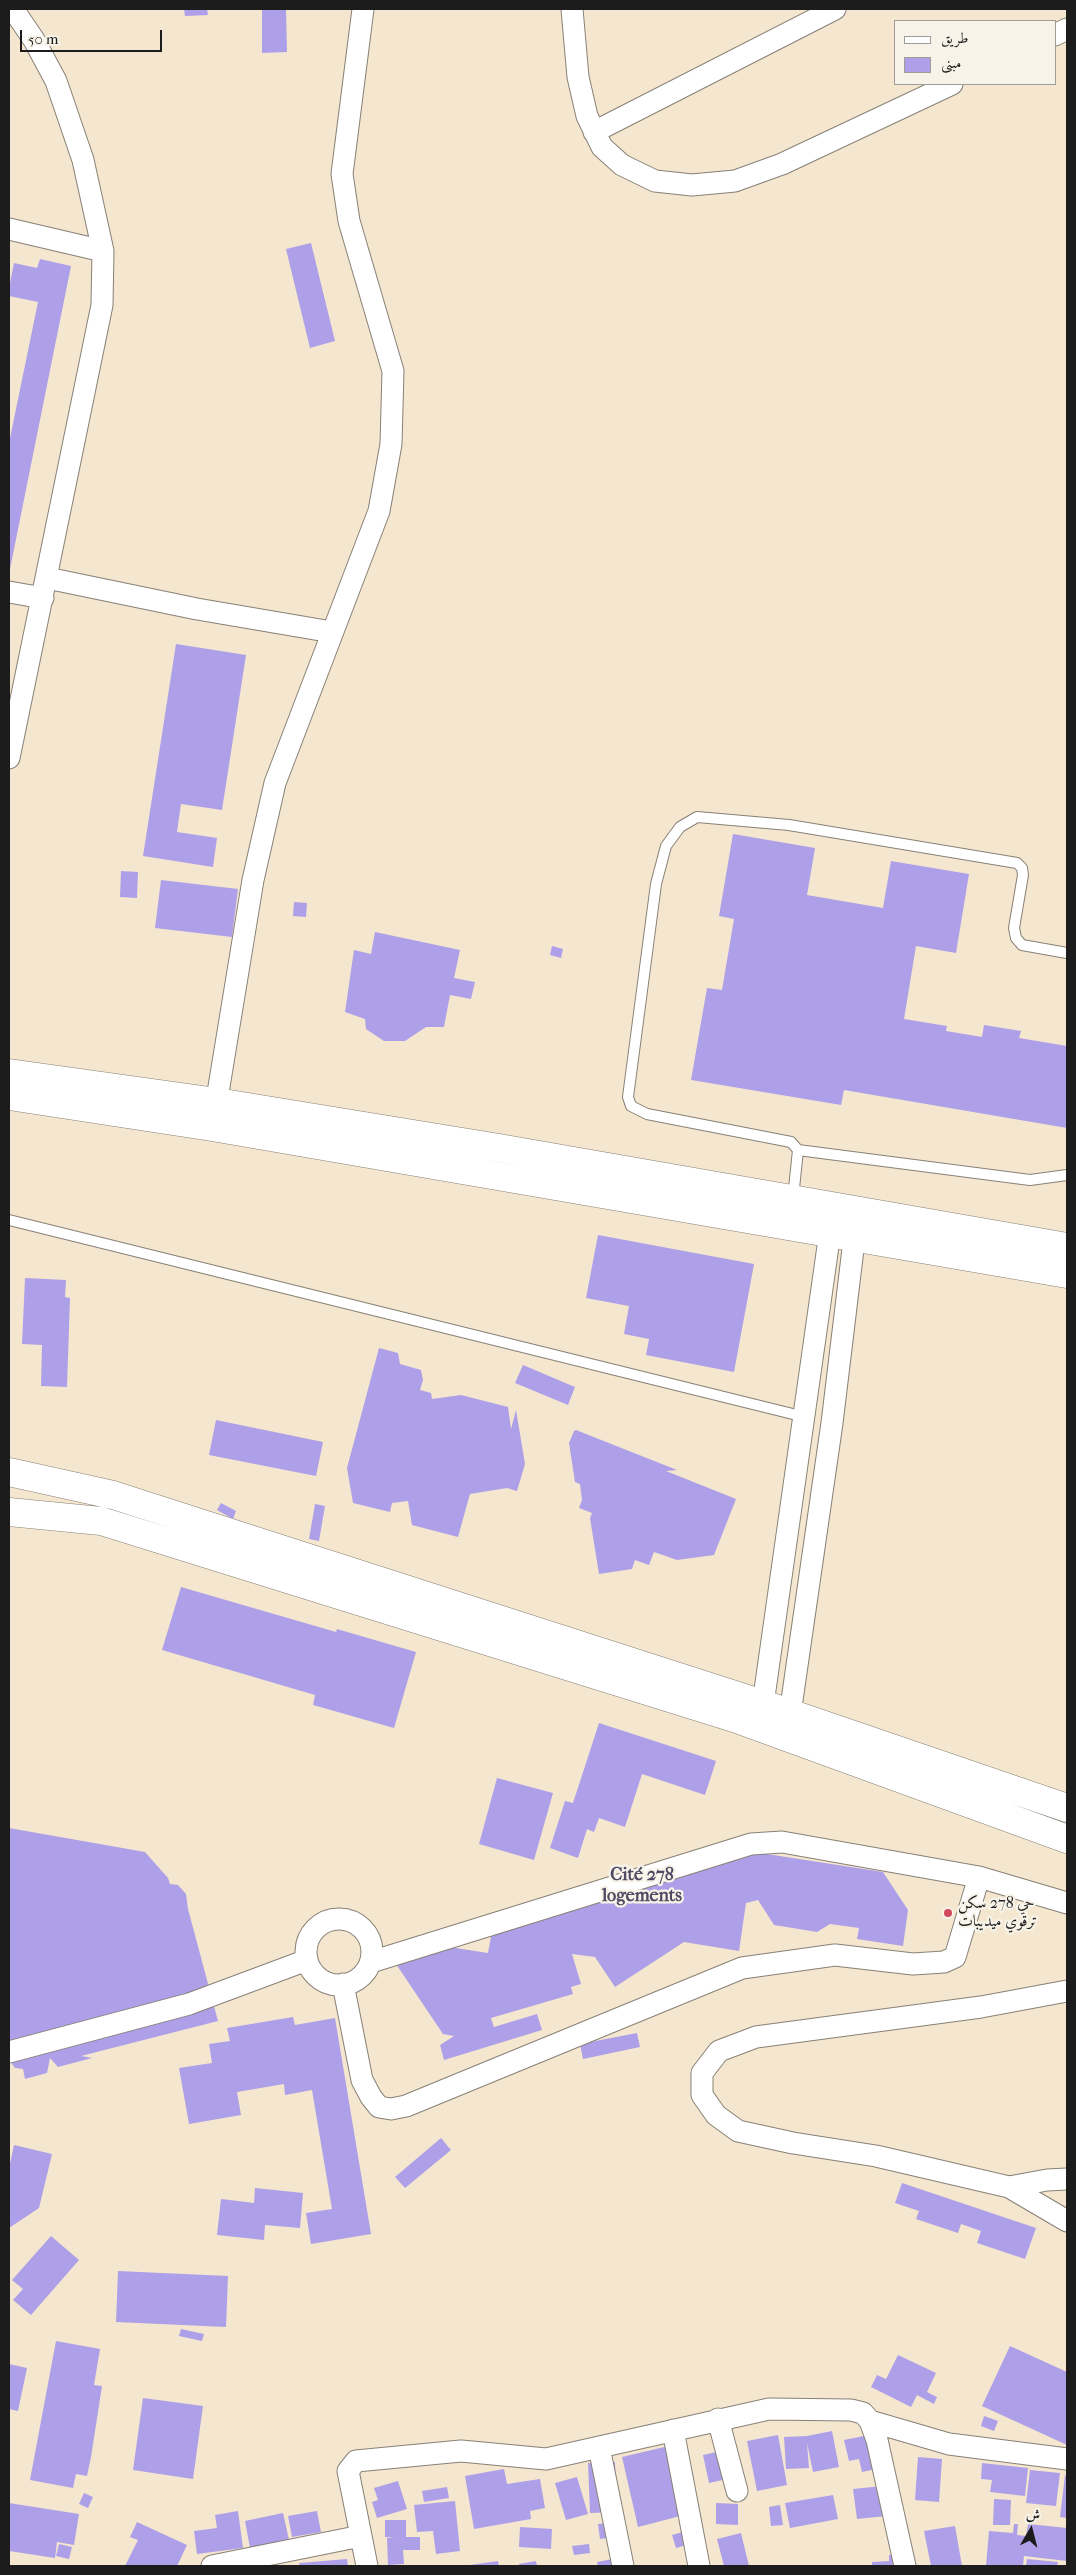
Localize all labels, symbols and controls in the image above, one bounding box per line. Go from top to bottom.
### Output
scale bar [22,20,165,52]
legend [894,20,1056,85]
text: طريق [941,29,968,47]
text: 50 m [28,30,58,48]
text: مبنى [941,54,961,72]
district label: Cité 278 logements [602,1865,682,1908]
place label: حي 278 سكن ترقوي ميديبات [958,1894,1037,1932]
marker: حي 278 سكن ترقوي ميديبات [942,1907,954,1919]
north arrow [1006,2505,1056,2555]
text: ش [1025,2505,1041,2524]

